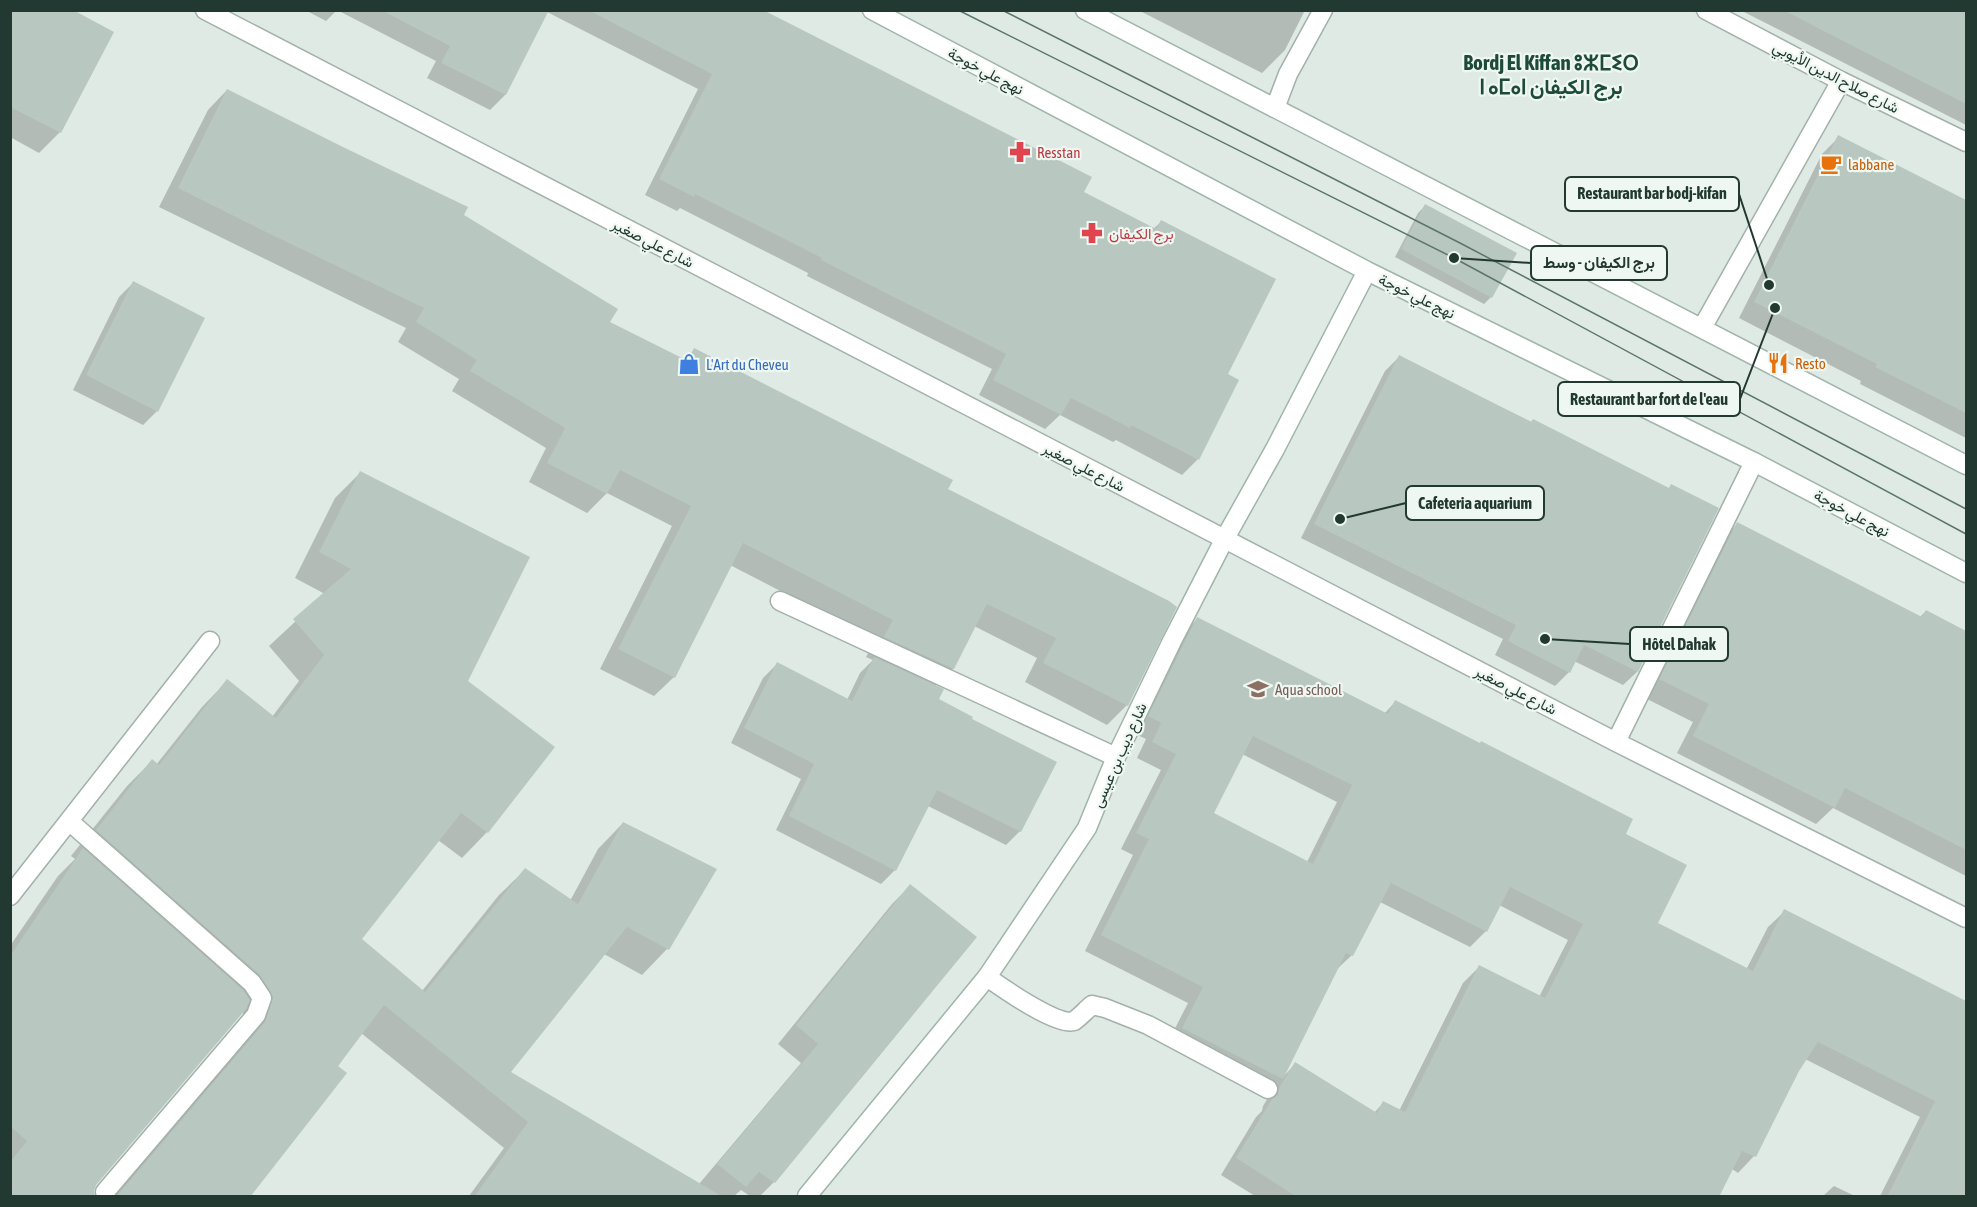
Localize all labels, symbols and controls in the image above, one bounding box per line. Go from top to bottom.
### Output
street label: شارع صلاح الدين الأيوبي [1768,38,1902,121]
street label: نهج علي خوجة [943,44,1027,102]
district label: Bordj El Kiffan ⵓⵣⵎⵉⵔ ⵏ ⴰⵎⴰⵏ برج الكيفان [1463,50,1639,101]
pharmacy icon: Resstan [1008,140,1032,164]
place label: Resstan [1037,144,1080,161]
cafe icon: labbane [1819,152,1843,176]
place label: labbane [1848,156,1894,173]
callout: Restaurant bar bodj-kifan [1565,177,1739,211]
text: Restaurant bar bodj-kifan [1577,184,1727,202]
street label: شارع علي صغير [606,215,697,275]
pharmacy icon: برج الكيفان [1080,221,1104,245]
place label: برج الكيفان [1109,225,1174,245]
callout: برج الكيفان - وسط [1531,246,1667,280]
text: برج الكيفان - وسط [1543,253,1655,273]
street label: نهج علي خوجة [1374,270,1458,326]
restaurant icon: Resto [1766,351,1790,375]
shop icon: L'Art du Cheveu [677,352,701,376]
place label: Resto [1795,355,1826,372]
place label: L'Art du Cheveu [706,356,789,373]
callout: Restaurant bar fort de l'eau [1558,382,1740,416]
text: Restaurant bar fort de l'eau [1570,390,1728,408]
street label: شارع علي صغير [1037,439,1128,499]
callout: Cafeteria aquarium [1406,486,1544,520]
street label: نهج علي خوجة [1809,486,1893,544]
text: Cafeteria aquarium [1418,494,1532,512]
callout: Hôtel Dahak [1630,627,1728,661]
text: Hôtel Dahak [1642,635,1717,653]
street label: شارع علي صغير [1469,662,1560,722]
school or university icon: Aqua school [1246,677,1270,701]
place label: Aqua school [1275,681,1342,698]
street label: شارع ديب بن عيسى [1088,700,1153,811]

